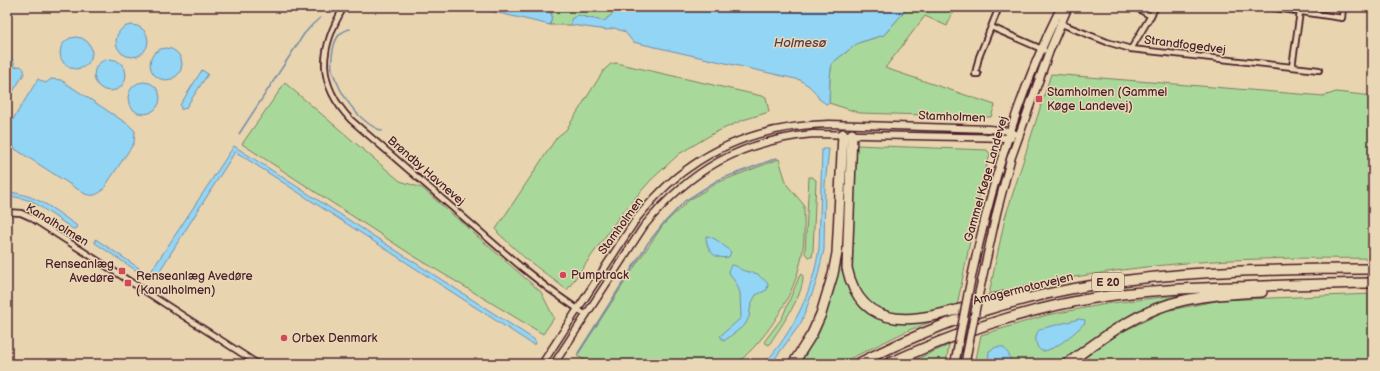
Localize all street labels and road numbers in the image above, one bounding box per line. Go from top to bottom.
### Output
street label: Strandfogedvej [1143,33,1227,57]
street label: Stamholmen [918,108,986,126]
street label: Gammel Køge Landevej [961,114,1011,244]
street label: Brøndby Havnevej [384,133,468,209]
street label: Stamholmen [595,194,647,258]
street label: Kanalholmen [23,200,91,250]
street label: Amagermotorvejen [971,269,1075,309]
road number: E 20 [1092,273,1124,291]

